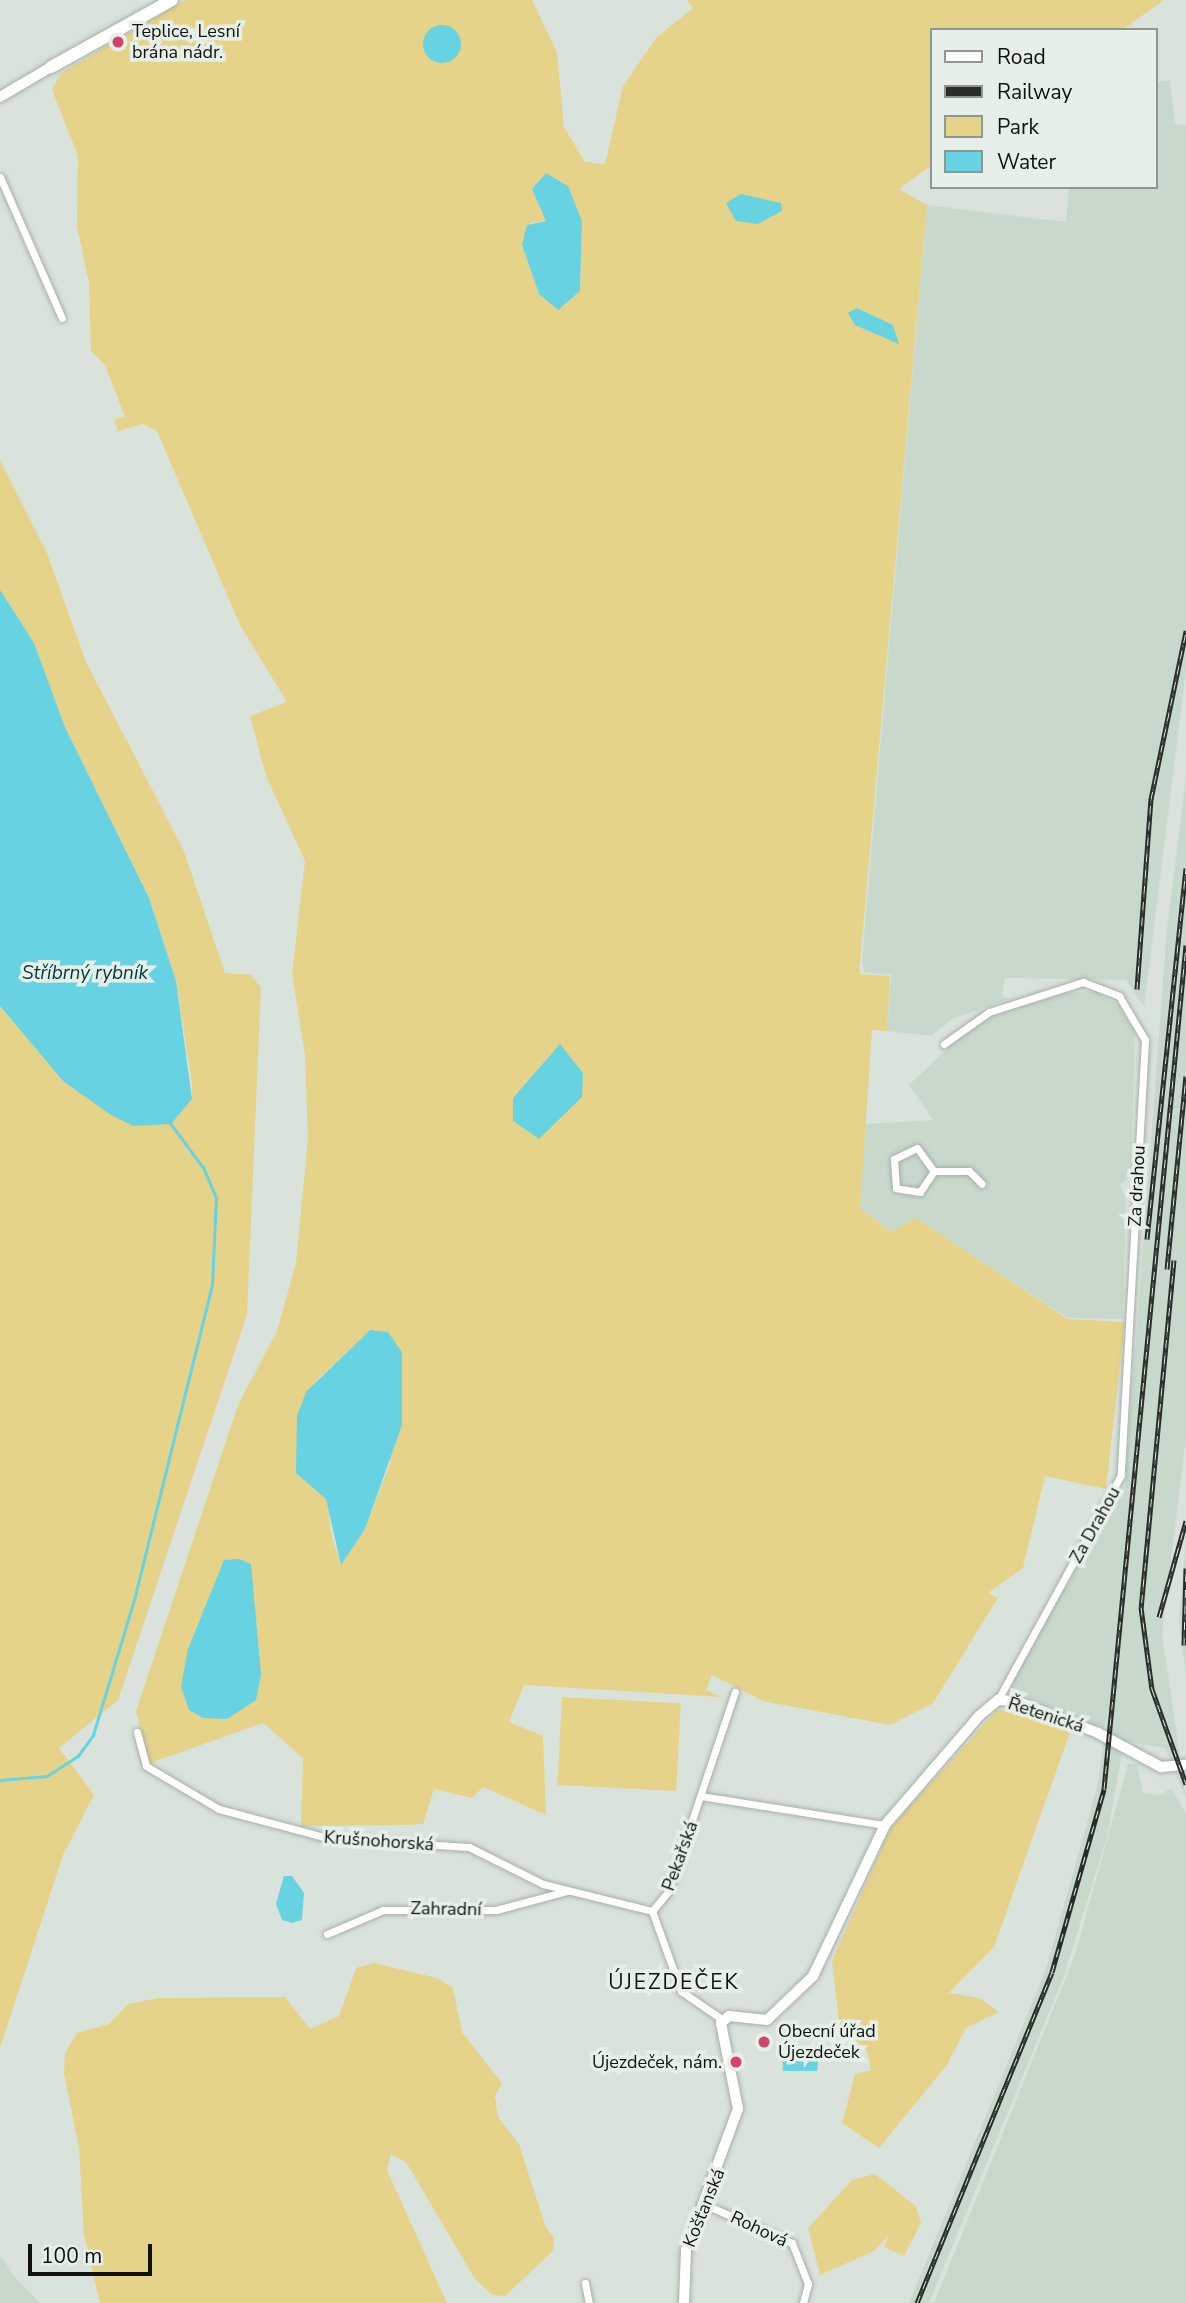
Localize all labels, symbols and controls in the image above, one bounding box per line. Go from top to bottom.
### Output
place label: Teplice, Lesní brána nádr. [132,21,240,64]
legend [930,28,1158,189]
marker: Teplice, Lesní brána nádr. [110,34,126,50]
text: Road [997,43,1046,71]
text: Railway [997,78,1072,106]
text: Park [997,113,1039,141]
text: Water [997,148,1056,176]
water label: Stříbrný rybník [22,963,148,985]
street label: Za drahou [1124,1145,1150,1227]
street label: Za Drahou [1065,1483,1125,1567]
street label: Řetenická [1005,1693,1087,1737]
street label: Pekařská [657,1818,703,1894]
street label: Krušnohorská [323,1826,435,1856]
street label: Zahradní [410,1898,482,1920]
district label: ÚJEZDEČEK [609,1969,739,1995]
place label: Obecní úřad Újezdeček [778,2021,876,2064]
marker: Obecní úřad Újezdeček [756,2034,772,2050]
place label: Újezdeček, nám. [592,2051,722,2073]
marker: Újezdeček, nám. [728,2054,744,2070]
street label: Košťanská [678,2166,730,2250]
street label: Rohová [727,2206,791,2252]
scale bar [32,2230,156,2274]
text: 100 m [41,2242,102,2270]

